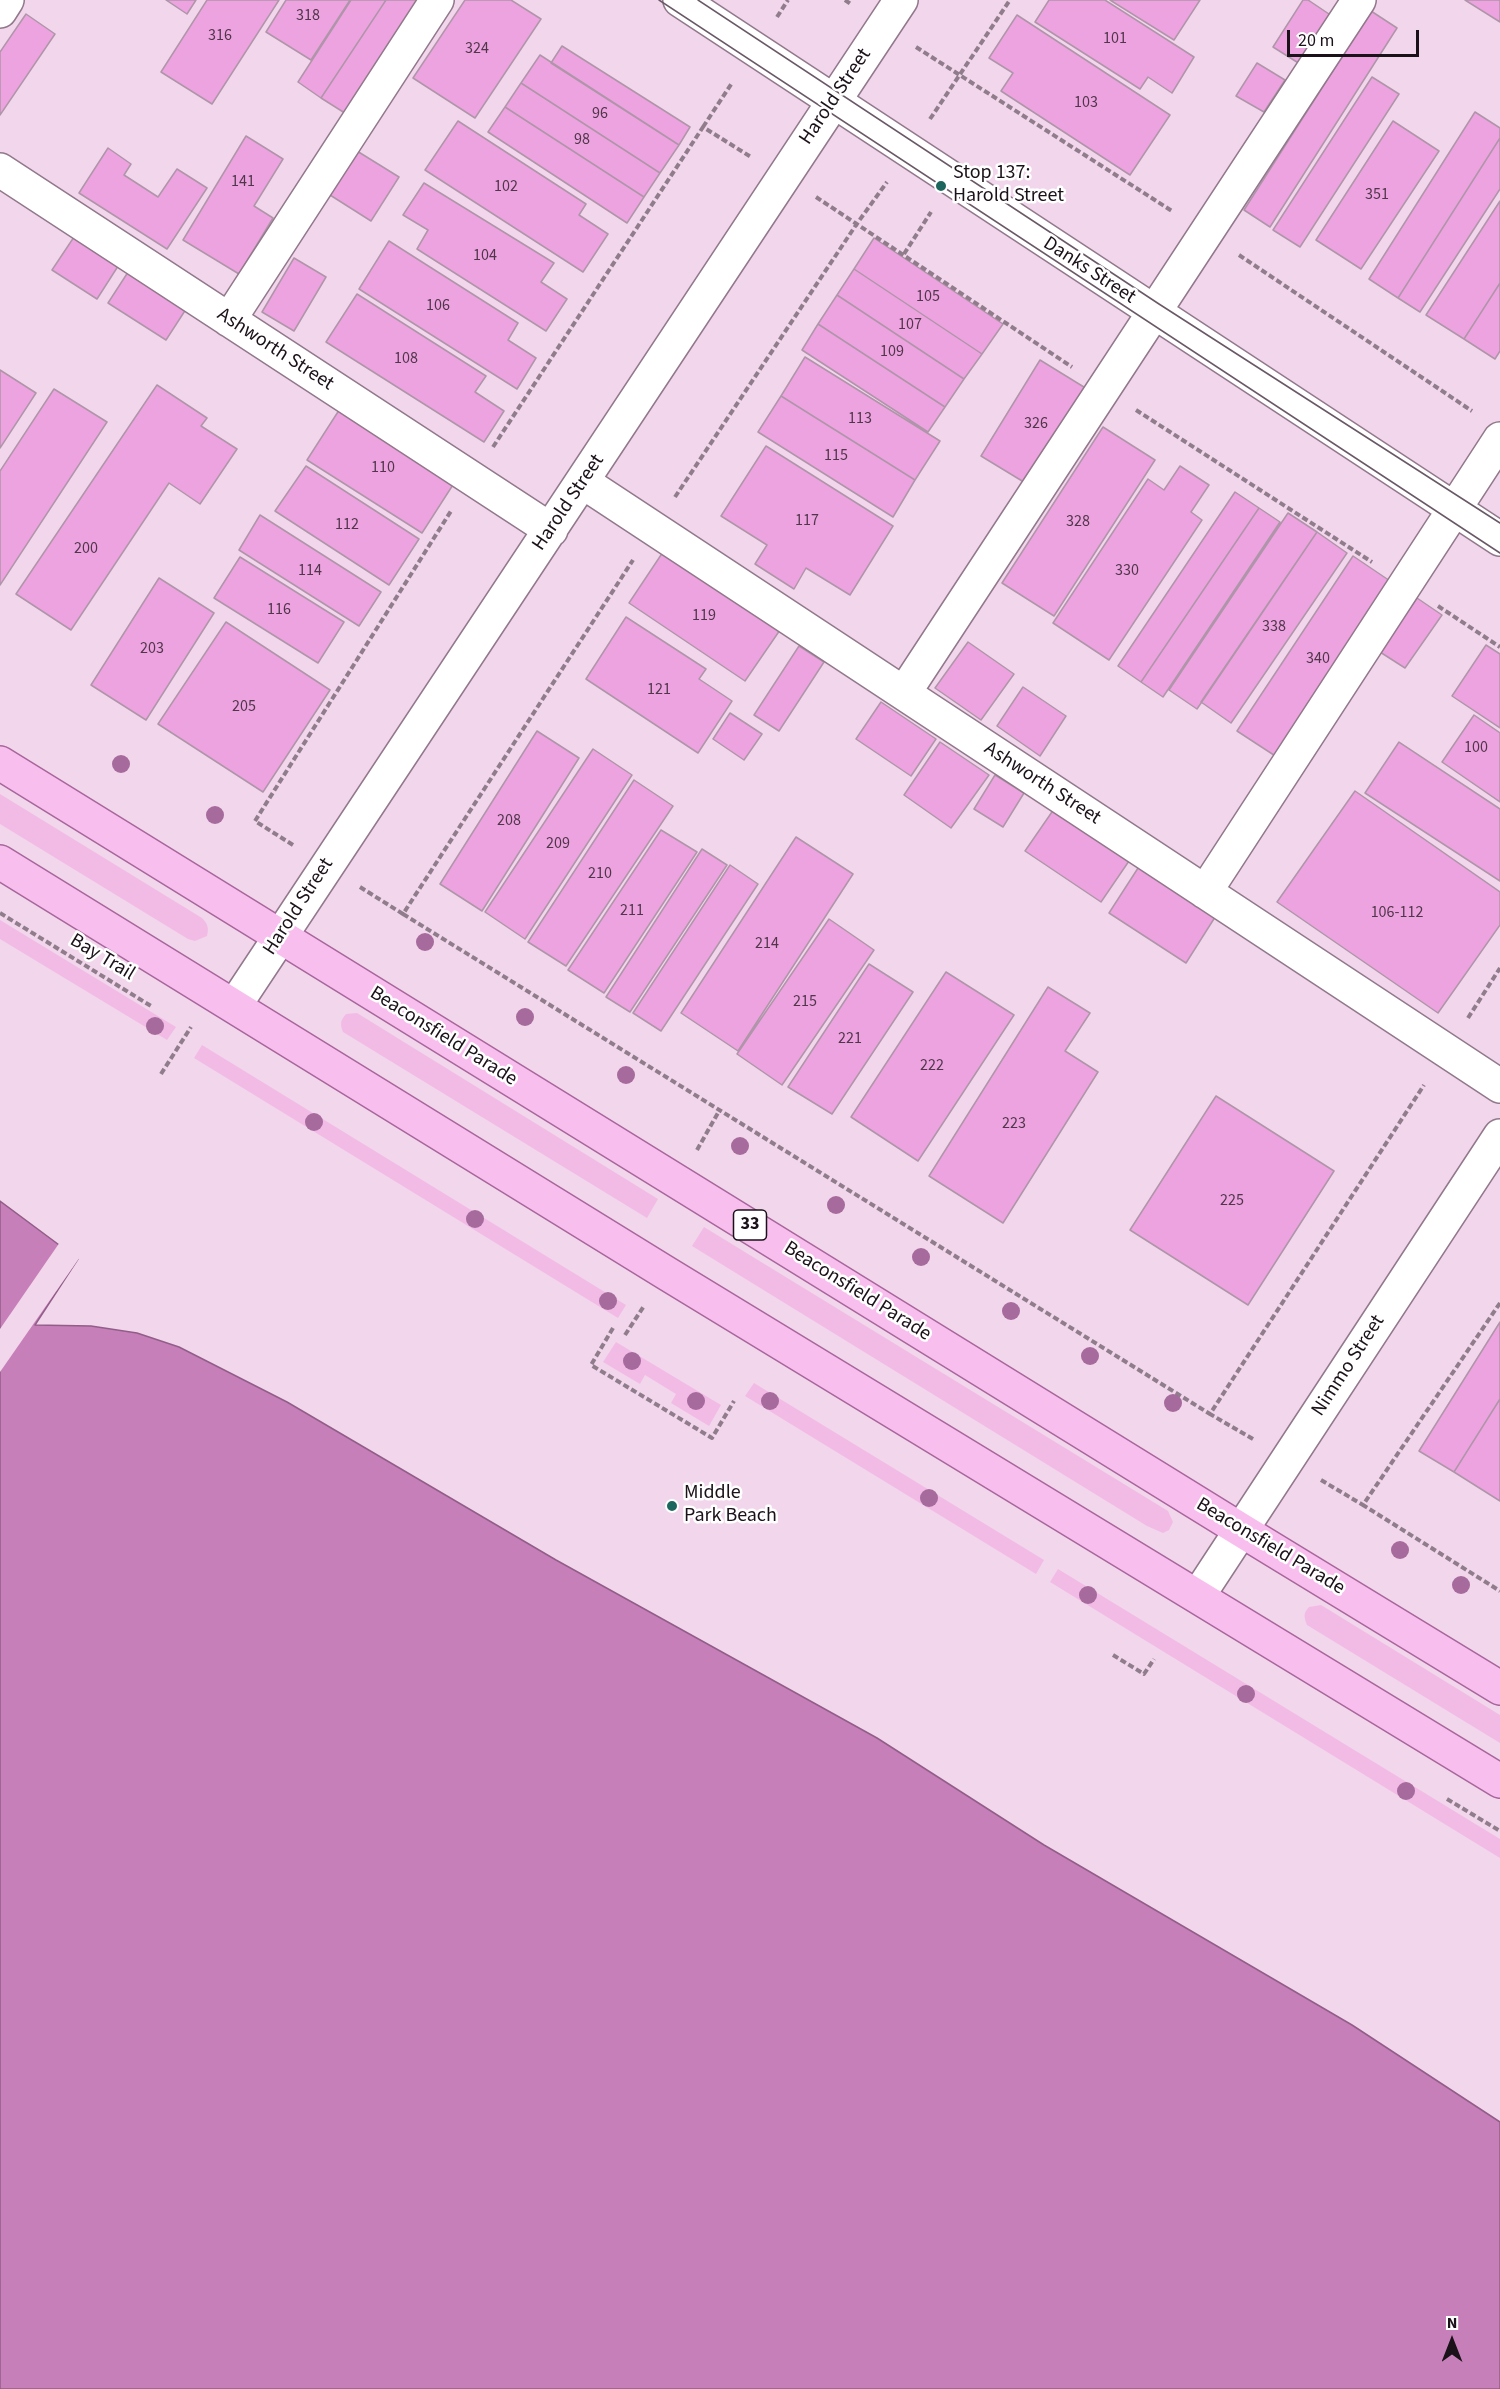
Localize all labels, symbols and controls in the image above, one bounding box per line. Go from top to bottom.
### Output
house number: 318 [296,6,320,26]
scale bar [1290,18,1422,56]
house number: 316 [208,26,232,46]
text: 20 m [1298,28,1334,53]
house number: 101 [1103,29,1127,49]
house number: 324 [465,39,489,59]
street label: Harold Street [795,44,877,150]
house number: 103 [1074,93,1098,113]
house number: 96 [592,104,608,124]
house number: 98 [574,130,590,150]
place label: Stop 137: Harold Street [953,162,1064,209]
house number: 141 [231,172,255,192]
house number: 102 [494,177,518,197]
marker: Stop 137: Harold Street [934,179,948,193]
house number: 351 [1365,185,1389,205]
street label: Danks Street [1038,232,1140,310]
house number: 104 [473,246,497,266]
house number: 105 [916,287,940,307]
house number: 106 [426,296,450,316]
street label: Ashworth Street [212,303,338,397]
house number: 107 [898,315,922,335]
house number: 109 [880,342,904,362]
house number: 108 [394,349,418,369]
house number: 113 [848,409,872,429]
house number: 326 [1024,414,1048,434]
house number: 115 [824,446,848,466]
street label: Harold Street [528,450,610,556]
house number: 110 [371,458,395,478]
house number: 117 [795,511,819,531]
house number: 328 [1066,512,1090,532]
house number: 112 [335,515,359,535]
house number: 200 [74,539,98,559]
house number: 114 [298,561,322,581]
house number: 330 [1115,561,1139,581]
house number: 116 [267,600,291,620]
house number: 119 [692,606,716,626]
house number: 338 [1262,617,1286,637]
house number: 203 [140,639,164,659]
house number: 340 [1306,649,1330,669]
house number: 121 [647,680,671,700]
house number: 205 [232,697,256,717]
street label: Ashworth Street [979,737,1105,831]
house number: 100 [1464,738,1488,758]
house number: 208 [497,811,521,831]
house number: 209 [546,834,570,854]
street label: Harold Street [259,854,339,960]
house number: 210 [588,864,612,884]
house number: 211 [620,901,644,921]
house number: 106-112 [1371,903,1423,923]
street label: Bay Trail [65,929,139,987]
house number: 214 [755,934,779,954]
street label: Beaconsfield Parade [365,982,521,1092]
house number: 215 [793,992,817,1012]
house number: 221 [838,1029,862,1049]
house number: 222 [920,1056,944,1076]
house number: 223 [1002,1114,1026,1134]
house number: 225 [1220,1191,1244,1211]
road number: 33 [734,1210,766,1240]
street label: Beaconsfield Parade [779,1237,935,1347]
street label: Nimmo Street [1307,1311,1391,1421]
place label: Middle Park Beach [684,1482,777,1529]
street label: Beaconsfield Parade [1191,1493,1349,1601]
marker: Middle Park Beach [665,1499,679,1513]
north arrow [1422,2311,1482,2371]
text: N [1447,2312,1457,2334]

